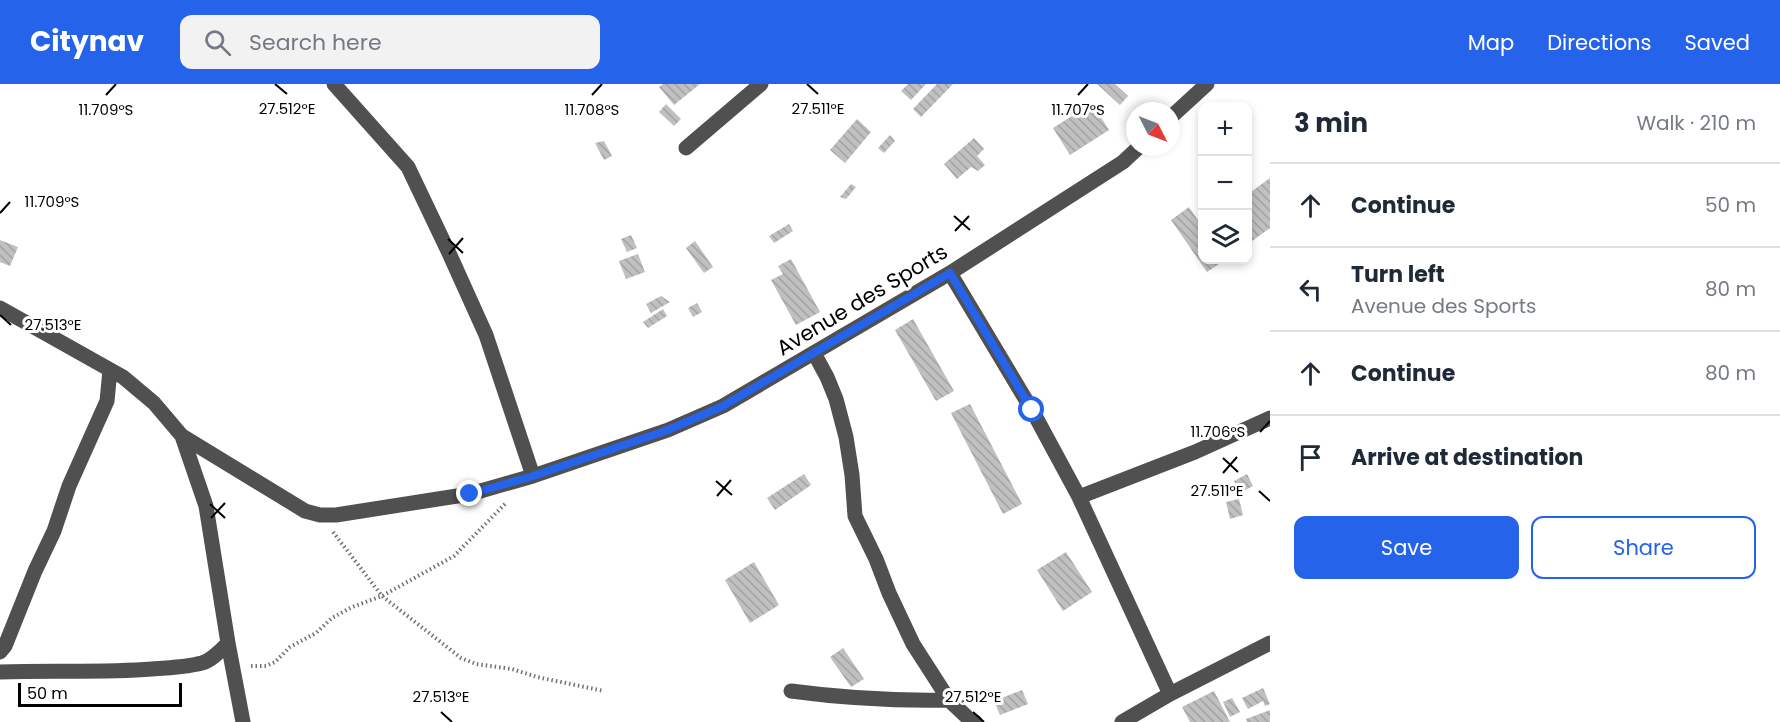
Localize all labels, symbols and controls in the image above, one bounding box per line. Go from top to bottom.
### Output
search box [180,15,600,69]
text: Citynav [30,22,144,61]
icon: search [201,26,234,59]
text: Search here [249,27,382,58]
text: Map [1468,28,1514,57]
text: Directions [1547,28,1651,57]
text: Saved [1684,28,1750,57]
text: 27.512°E [259,98,315,119]
text: 27.511°E [792,98,844,119]
text: 11.709°S [79,99,133,120]
text: 11.708°S [565,99,619,120]
text: 11.707°S [1051,99,1105,120]
north arrow [1126,102,1180,156]
map controls [1198,102,1252,264]
button: + [1198,102,1252,156]
text: 3 min [1294,105,1368,141]
text: Walk · 210 m [1636,109,1756,137]
button: − [1198,156,1252,210]
icon: ahead [1294,189,1327,222]
text: Continue [1351,190,1455,221]
text: 11.709°S [25,191,79,212]
text: 50 m [1705,191,1756,219]
button: layers [1198,210,1252,264]
street label: Avenue des Sports [771,237,953,362]
text: Turn left [1351,259,1445,290]
icon: left [1294,273,1327,306]
text: 80 m [1705,275,1756,303]
text: Avenue des Sports [1351,292,1536,320]
text: 27.513°E [25,314,81,335]
icon: ahead [1294,357,1327,390]
text: Continue [1351,358,1455,389]
text: 80 m [1705,359,1756,387]
route start [1018,396,1044,422]
text: 11.706°S [1191,421,1245,442]
icon: arrive [1294,441,1327,474]
text: Arrive at destination [1351,442,1583,473]
route end [456,480,482,506]
text: 27.511°E [1191,480,1243,501]
button: Save [1294,516,1519,579]
button: Share [1531,516,1756,579]
scale bar [18,680,182,708]
text: 50 m [27,682,68,705]
text: 27.513°E [413,686,469,707]
text: 27.512°E [945,686,1001,707]

